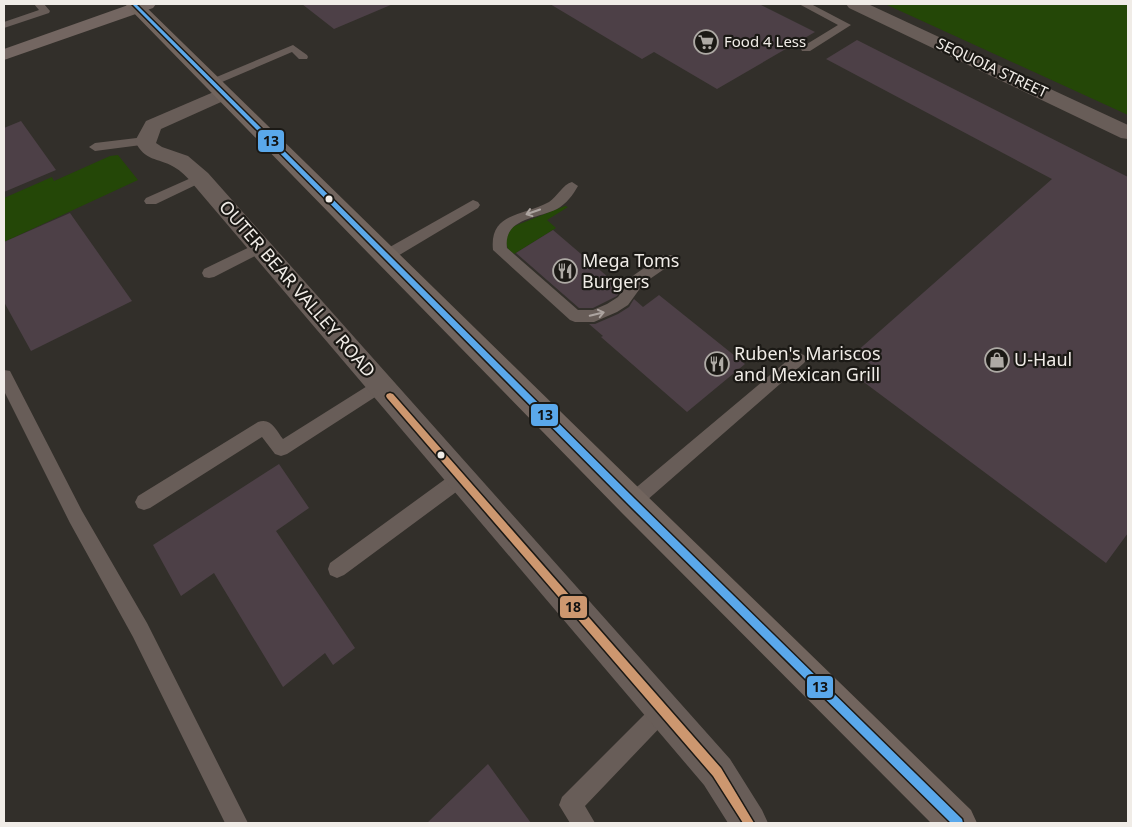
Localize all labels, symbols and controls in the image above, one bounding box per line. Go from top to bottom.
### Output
supermarket icon: Food 4 Less [693,29,719,55]
place label: Food 4 Less [724,31,806,51]
street label: SEQUOIA STREET [934,33,1052,102]
line badge: 13 [257,129,285,153]
text: 13 [263,131,279,150]
unlabelled marker [324,194,334,204]
street label: OUTER BEAR VALLEY ROAD [214,195,381,382]
one-way arrow [526,208,541,217]
place label: Mega Toms Burgers [582,248,679,293]
restaurant icon: Mega Toms Burgers [552,258,578,284]
one-way arrow [588,309,604,318]
place label: Ruben's Mariscos and Mexican Grill [734,341,881,386]
shop icon: U-Haul [984,347,1010,373]
place label: U-Haul [1014,347,1072,371]
restaurant icon: Ruben's Mariscos and Mexican Grill [704,351,730,377]
line badge: 13 [530,403,559,427]
text: 13 [537,405,553,424]
unlabelled marker [436,450,446,460]
line badge: 18 [559,595,588,619]
text: 18 [565,597,581,616]
line badge: 13 [806,675,834,699]
text: 13 [812,677,828,696]

